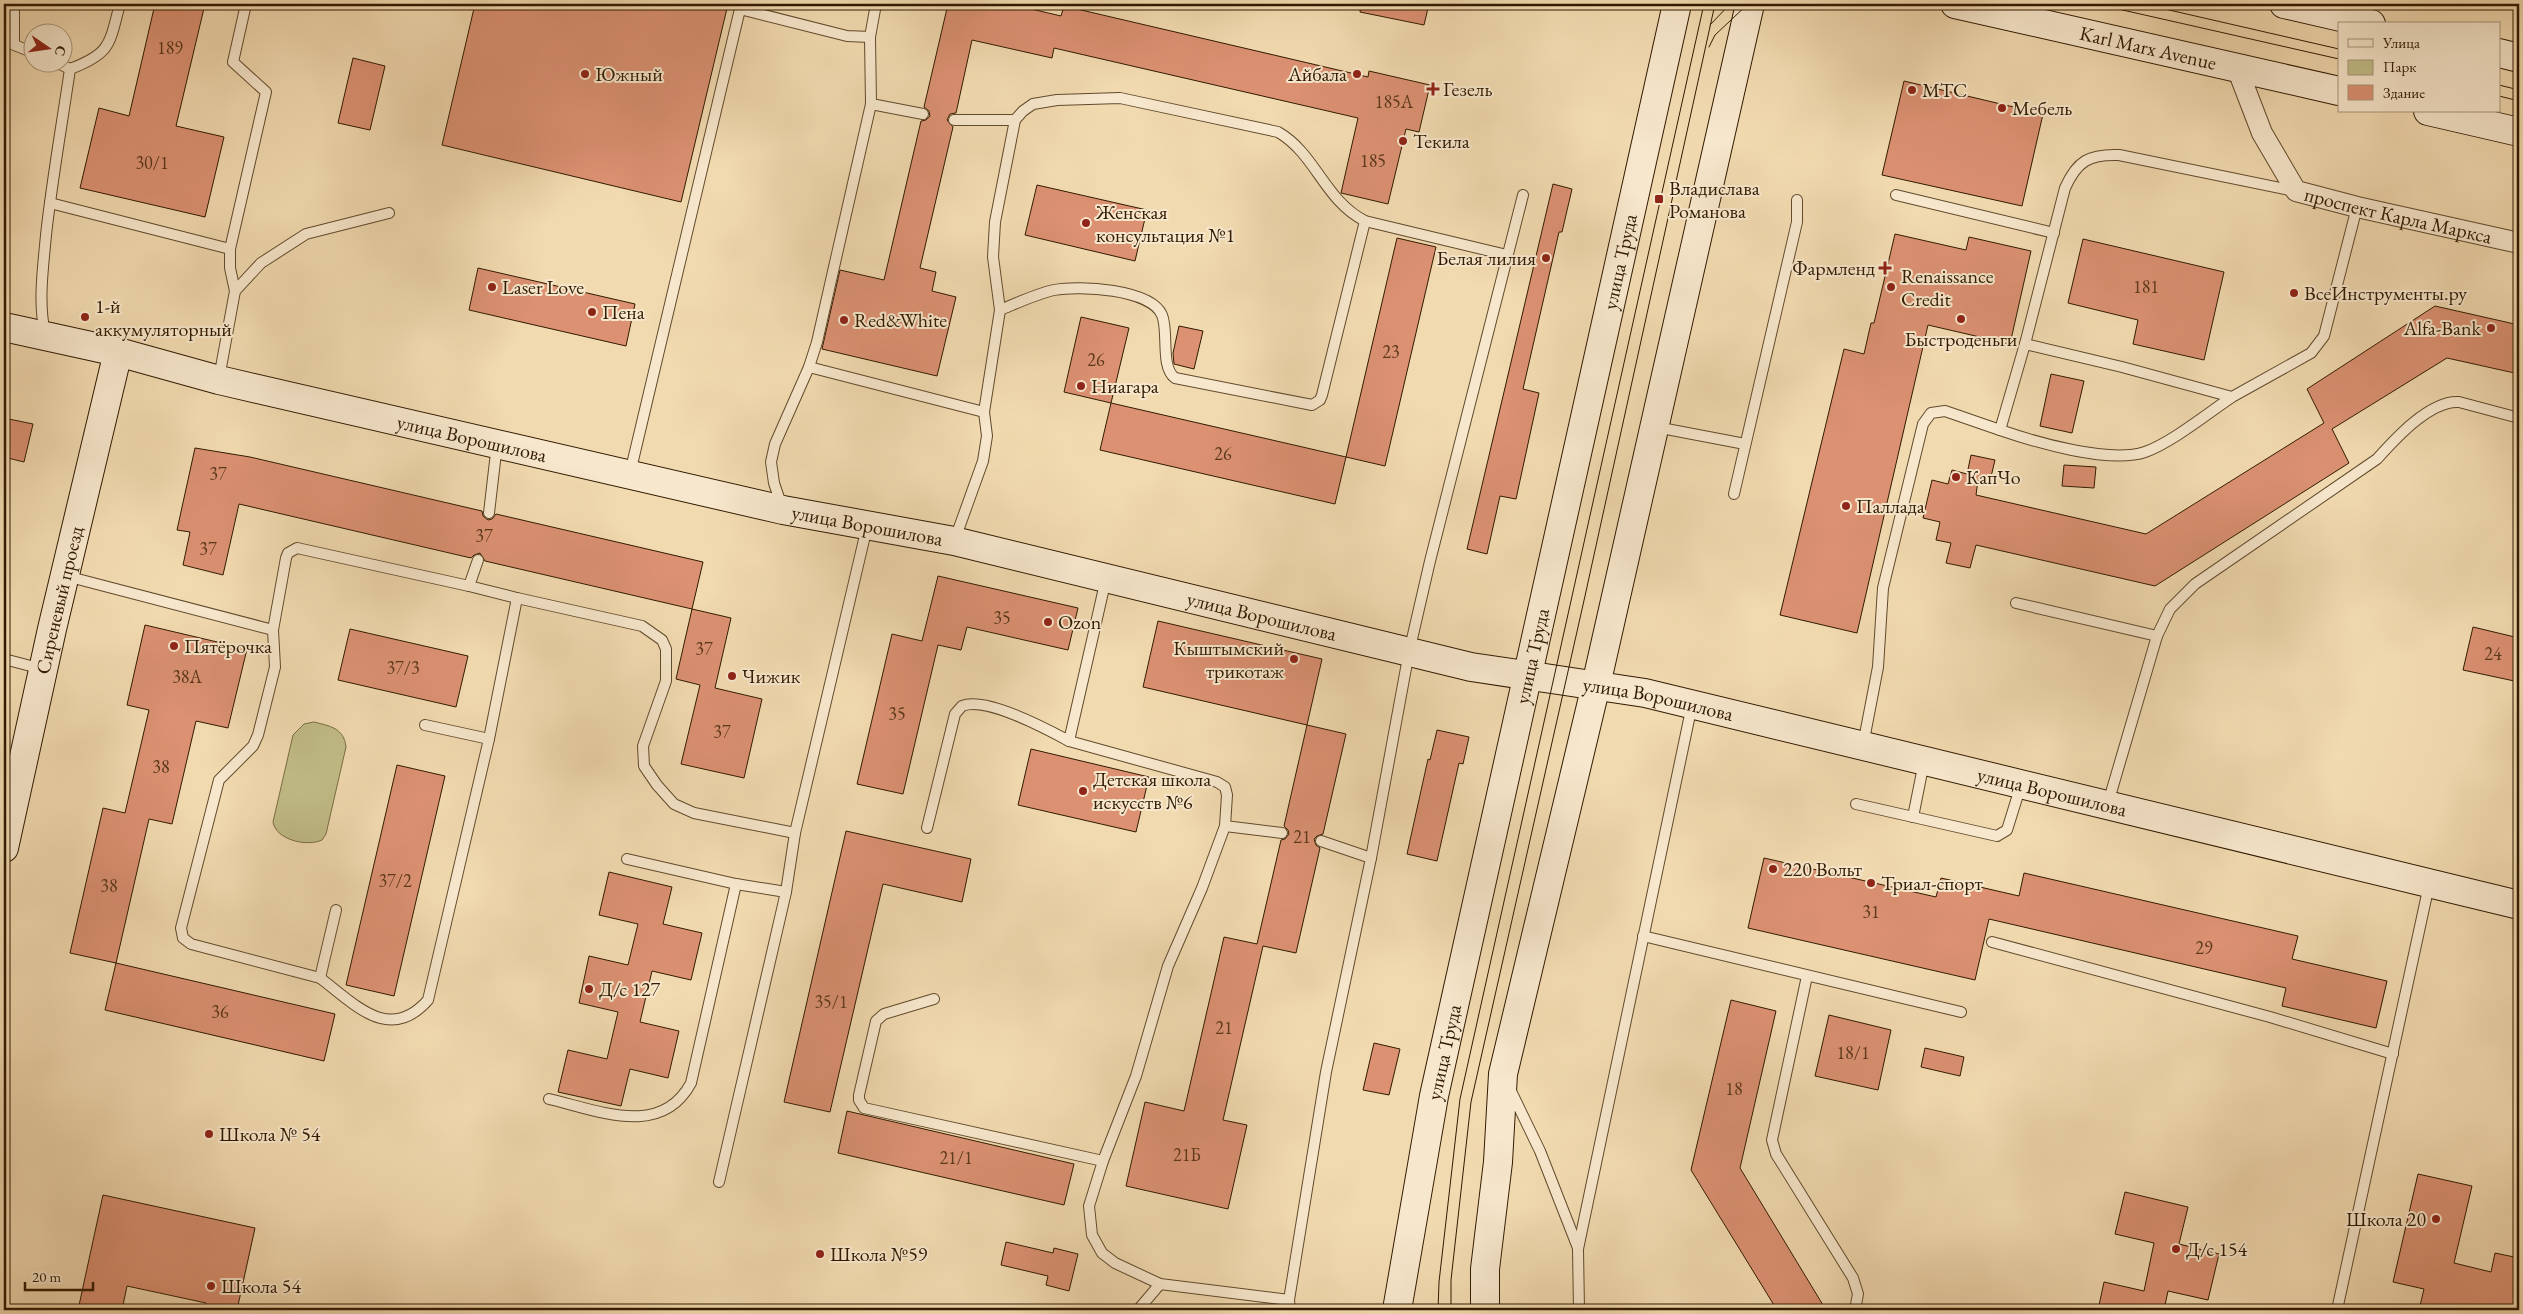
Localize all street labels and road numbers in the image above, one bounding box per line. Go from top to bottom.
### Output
street label: Karl Marx Avenue [2077,20,2219,76]
street label: проспект Карла Маркса [2302,181,2494,250]
street label: улица Труда [1596,211,1643,312]
street label: улица Ворошилова [394,408,549,468]
street label: улица Ворошилова [790,499,945,552]
street label: Сиреневый проезд [30,523,89,676]
street label: улица Ворошилова [1184,585,1339,647]
street label: улица Труда [1509,606,1555,706]
street label: улица Ворошилова [1581,671,1736,727]
street label: улица Ворошилова [1975,761,2130,822]
street label: улица Труда [1420,1002,1467,1103]

